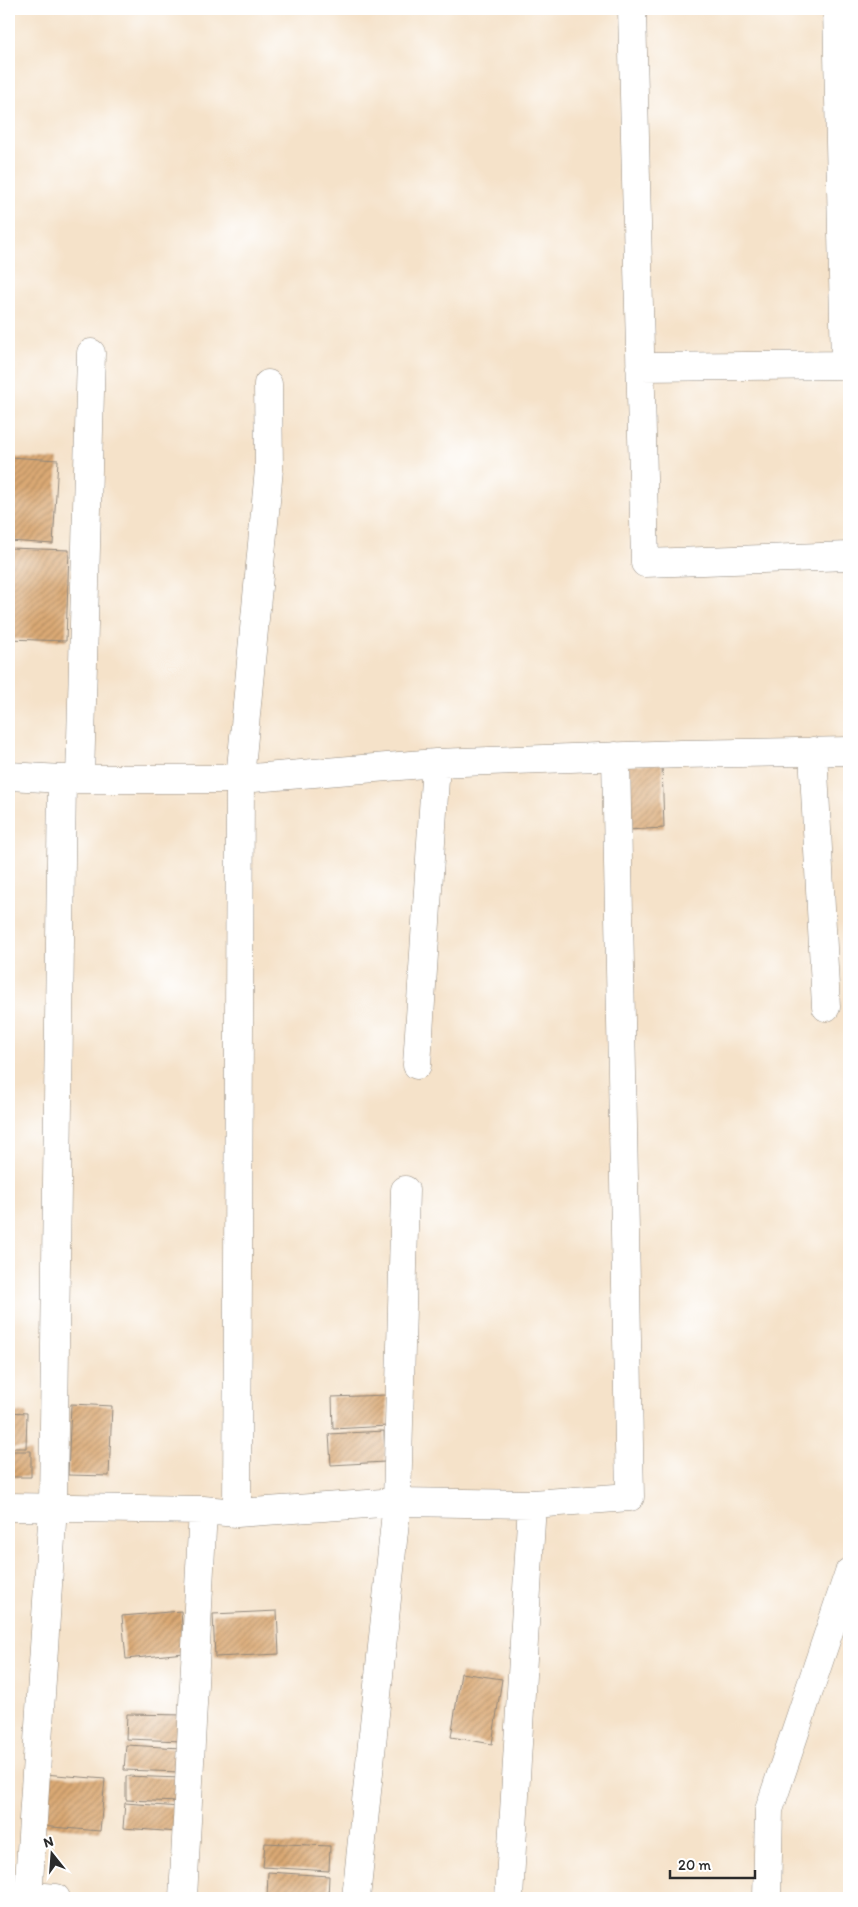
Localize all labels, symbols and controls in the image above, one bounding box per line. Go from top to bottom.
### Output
north arrow [28,1830,78,1880]
text: N [41,1833,55,1852]
scale bar [670,1847,756,1879]
text: 20 m [678,1856,712,1874]

